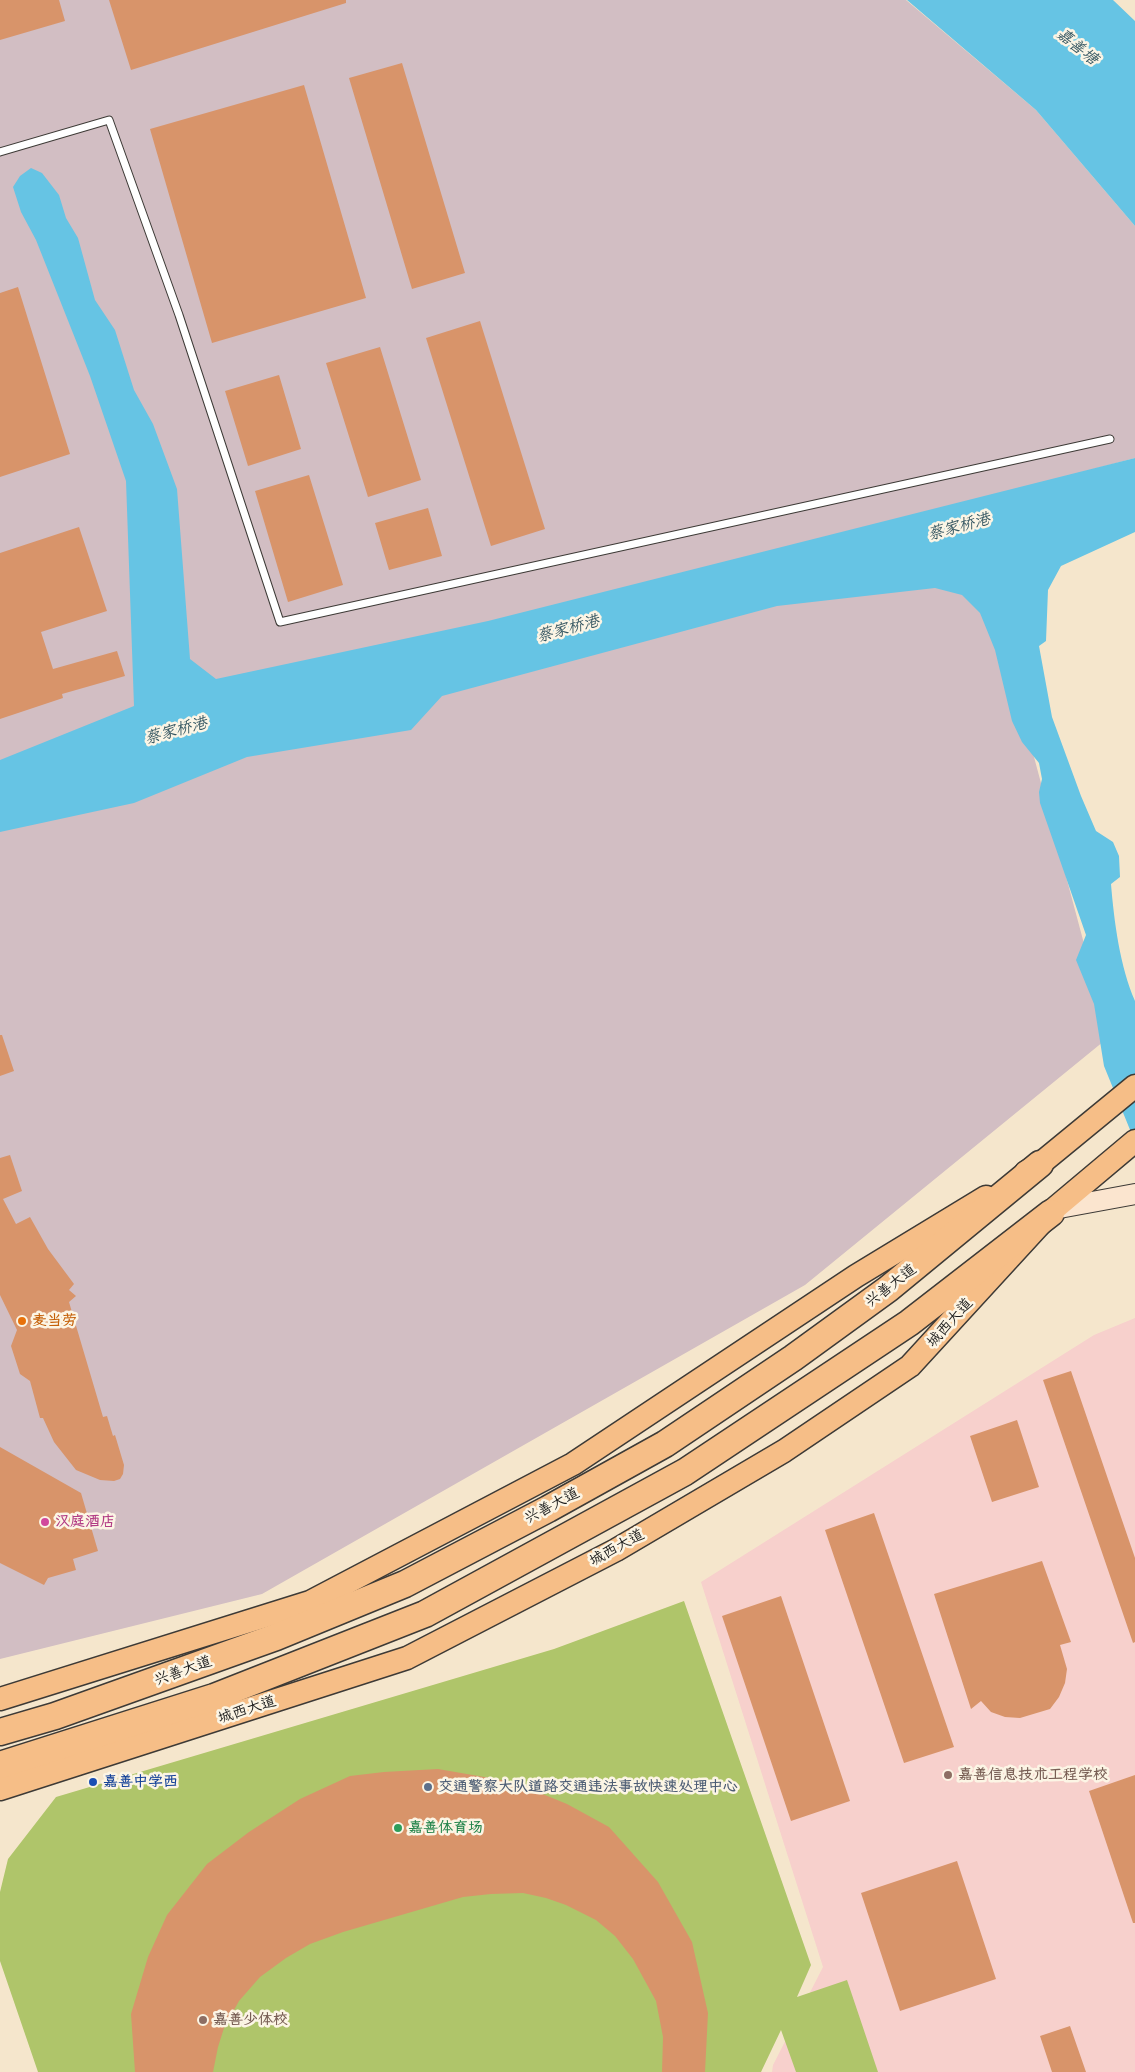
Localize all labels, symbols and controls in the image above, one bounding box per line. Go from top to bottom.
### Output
water label: 嘉善塘 [1052,24,1102,70]
water label: 蔡家桥港 [926,509,992,545]
water label: 蔡家桥港 [535,611,601,647]
water label: 蔡家桥港 [143,713,209,749]
street label: 兴善大道 [862,1260,920,1312]
street label: 城西大道 [923,1295,977,1351]
place label: 麦当劳 [32,1312,77,1330]
marker: 麦当劳 [16,1315,28,1327]
street label: 兴善大道 [521,1484,583,1528]
place label: 汉庭酒店 [55,1513,115,1531]
marker: 汉庭酒店 [39,1516,51,1528]
street label: 城西大道 [586,1526,648,1570]
street label: 兴善大道 [152,1652,214,1690]
street label: 城西大道 [216,1692,278,1728]
place label: 嘉善信息技术工程学校 [958,1766,1108,1784]
marker: 嘉善信息技术工程学校 [942,1769,954,1781]
place label: 嘉善中学西 [103,1773,178,1791]
marker: 嘉善中学西 [87,1776,99,1788]
place label: 交通警察大队道路交通违法事故快速处理中心 [438,1778,738,1796]
marker: 交通警察大队道路交通违法事故快速处理中心 [422,1781,434,1793]
place label: 嘉善体育场 [408,1819,483,1837]
marker: 嘉善体育场 [392,1822,404,1834]
place label: 嘉善少体校 [213,2011,288,2029]
marker: 嘉善少体校 [197,2014,209,2026]

